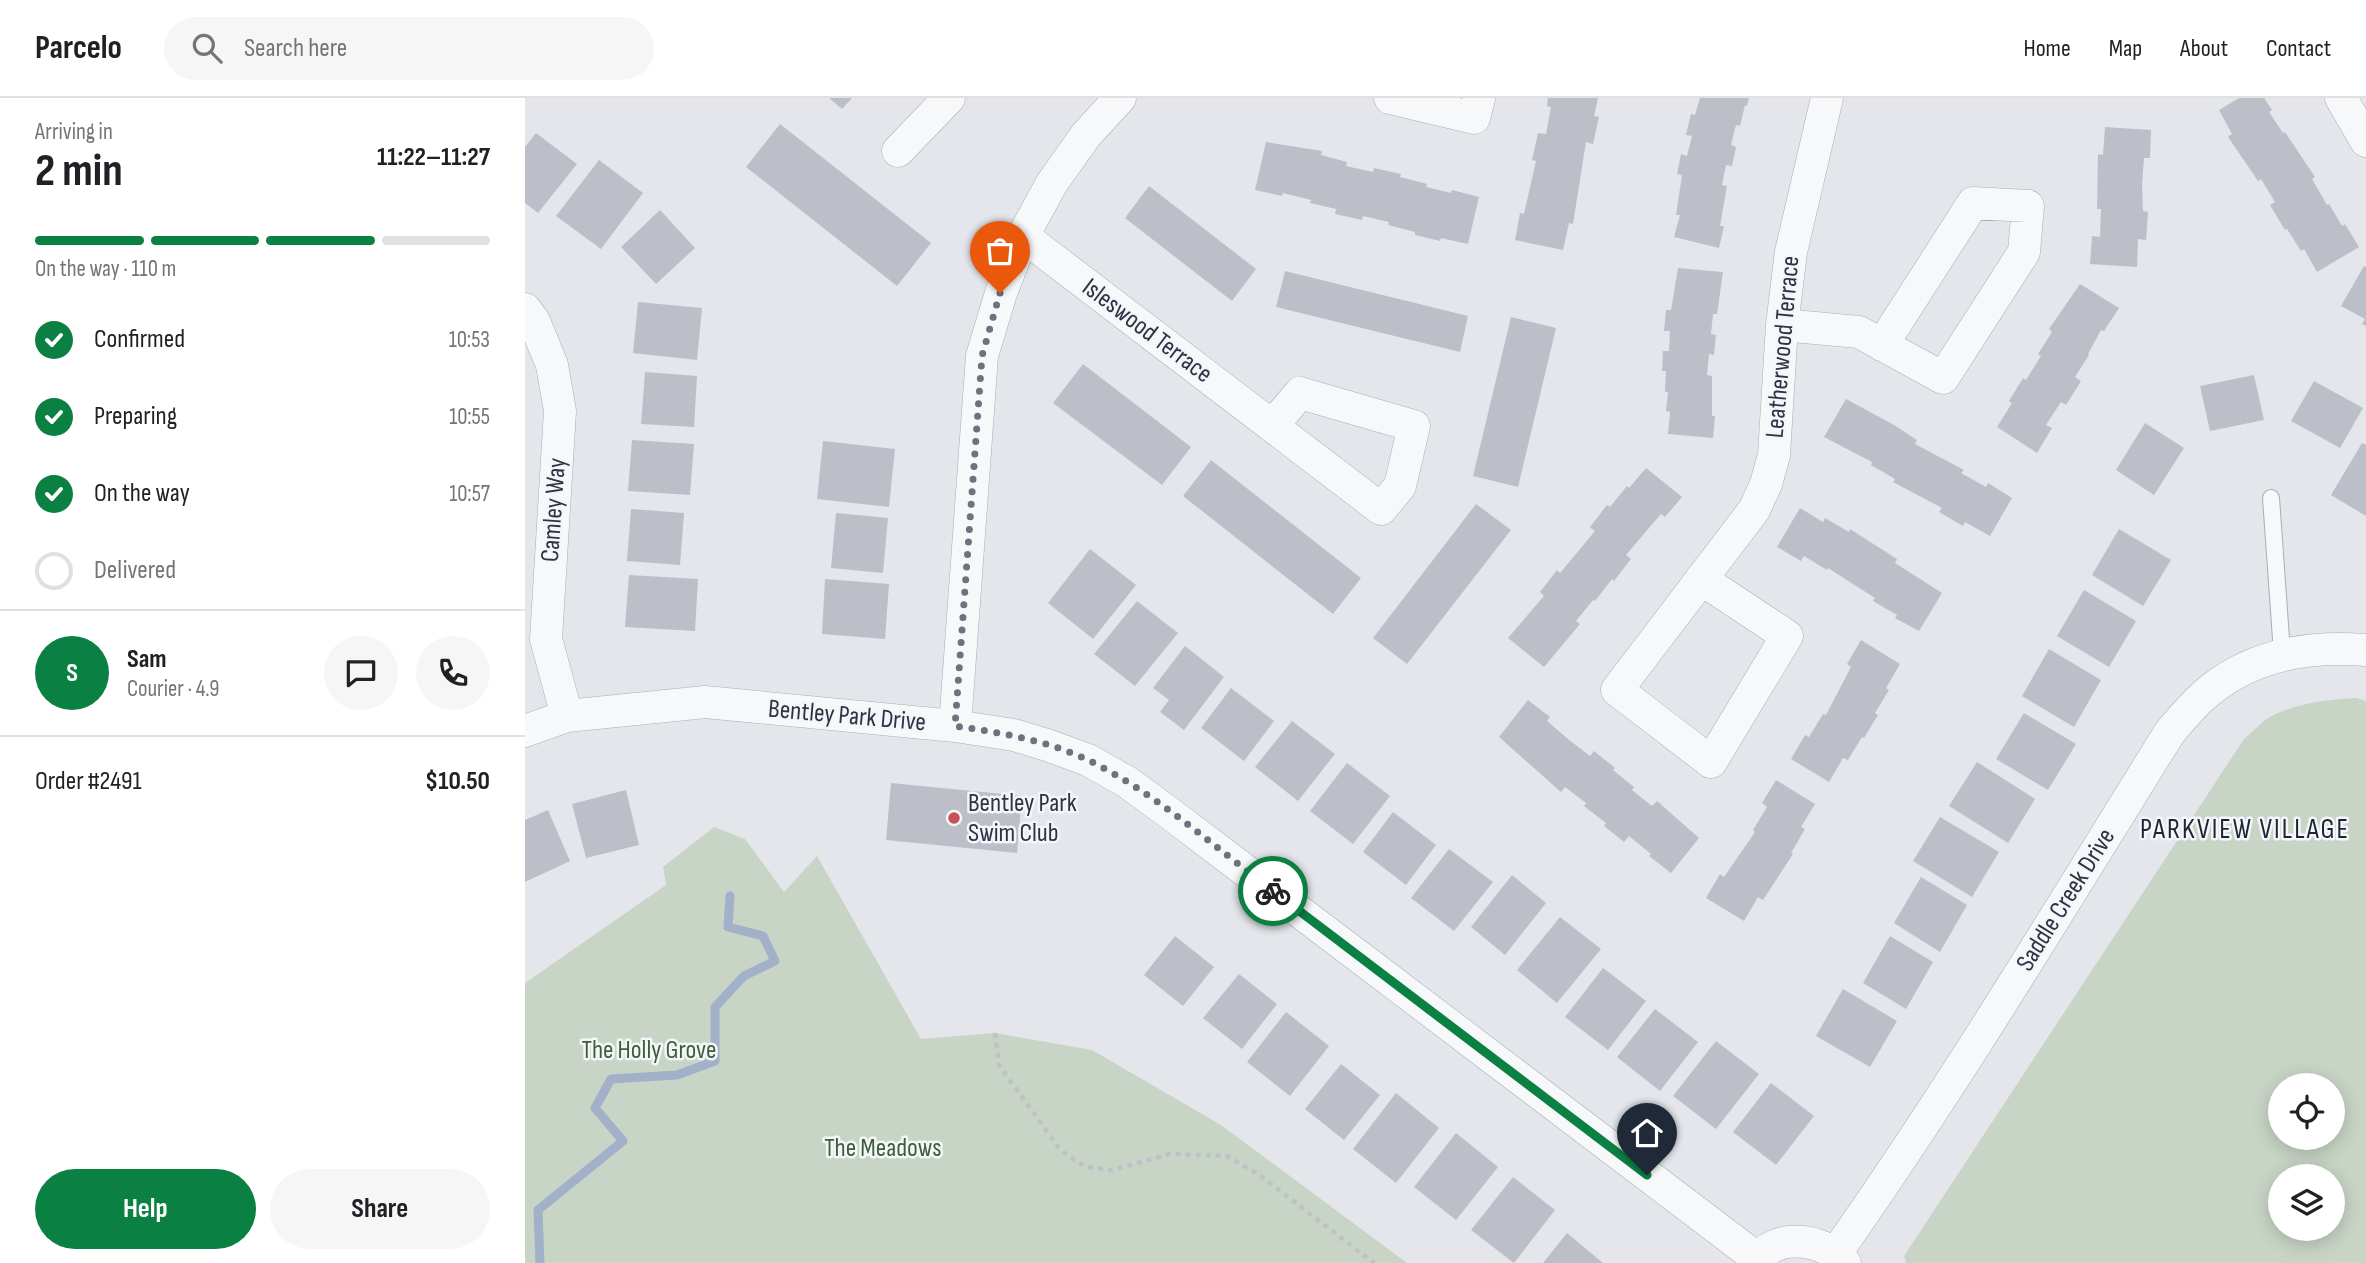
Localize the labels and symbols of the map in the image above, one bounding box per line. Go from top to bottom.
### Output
pin [970,221,1030,293]
street label: Leatherwood Terrace [1760,255,1806,439]
street label: Isleswood Terrace [1076,272,1218,390]
street label: Camley Way [535,457,573,563]
street label: Bentley Park Drive [767,694,927,738]
place label: Bentley Park Swim Club [968,788,1077,849]
marker: Bentley Park Swim Club [946,810,962,826]
district label: PARKVIEW VILLAGE [2140,813,2350,846]
street label: Saddle Creek Drive [2010,823,2122,977]
courier [1238,856,1308,926]
park label: The Holly Grove [582,1035,716,1066]
pin [1617,1103,1677,1175]
park label: The Meadows [824,1133,942,1164]

